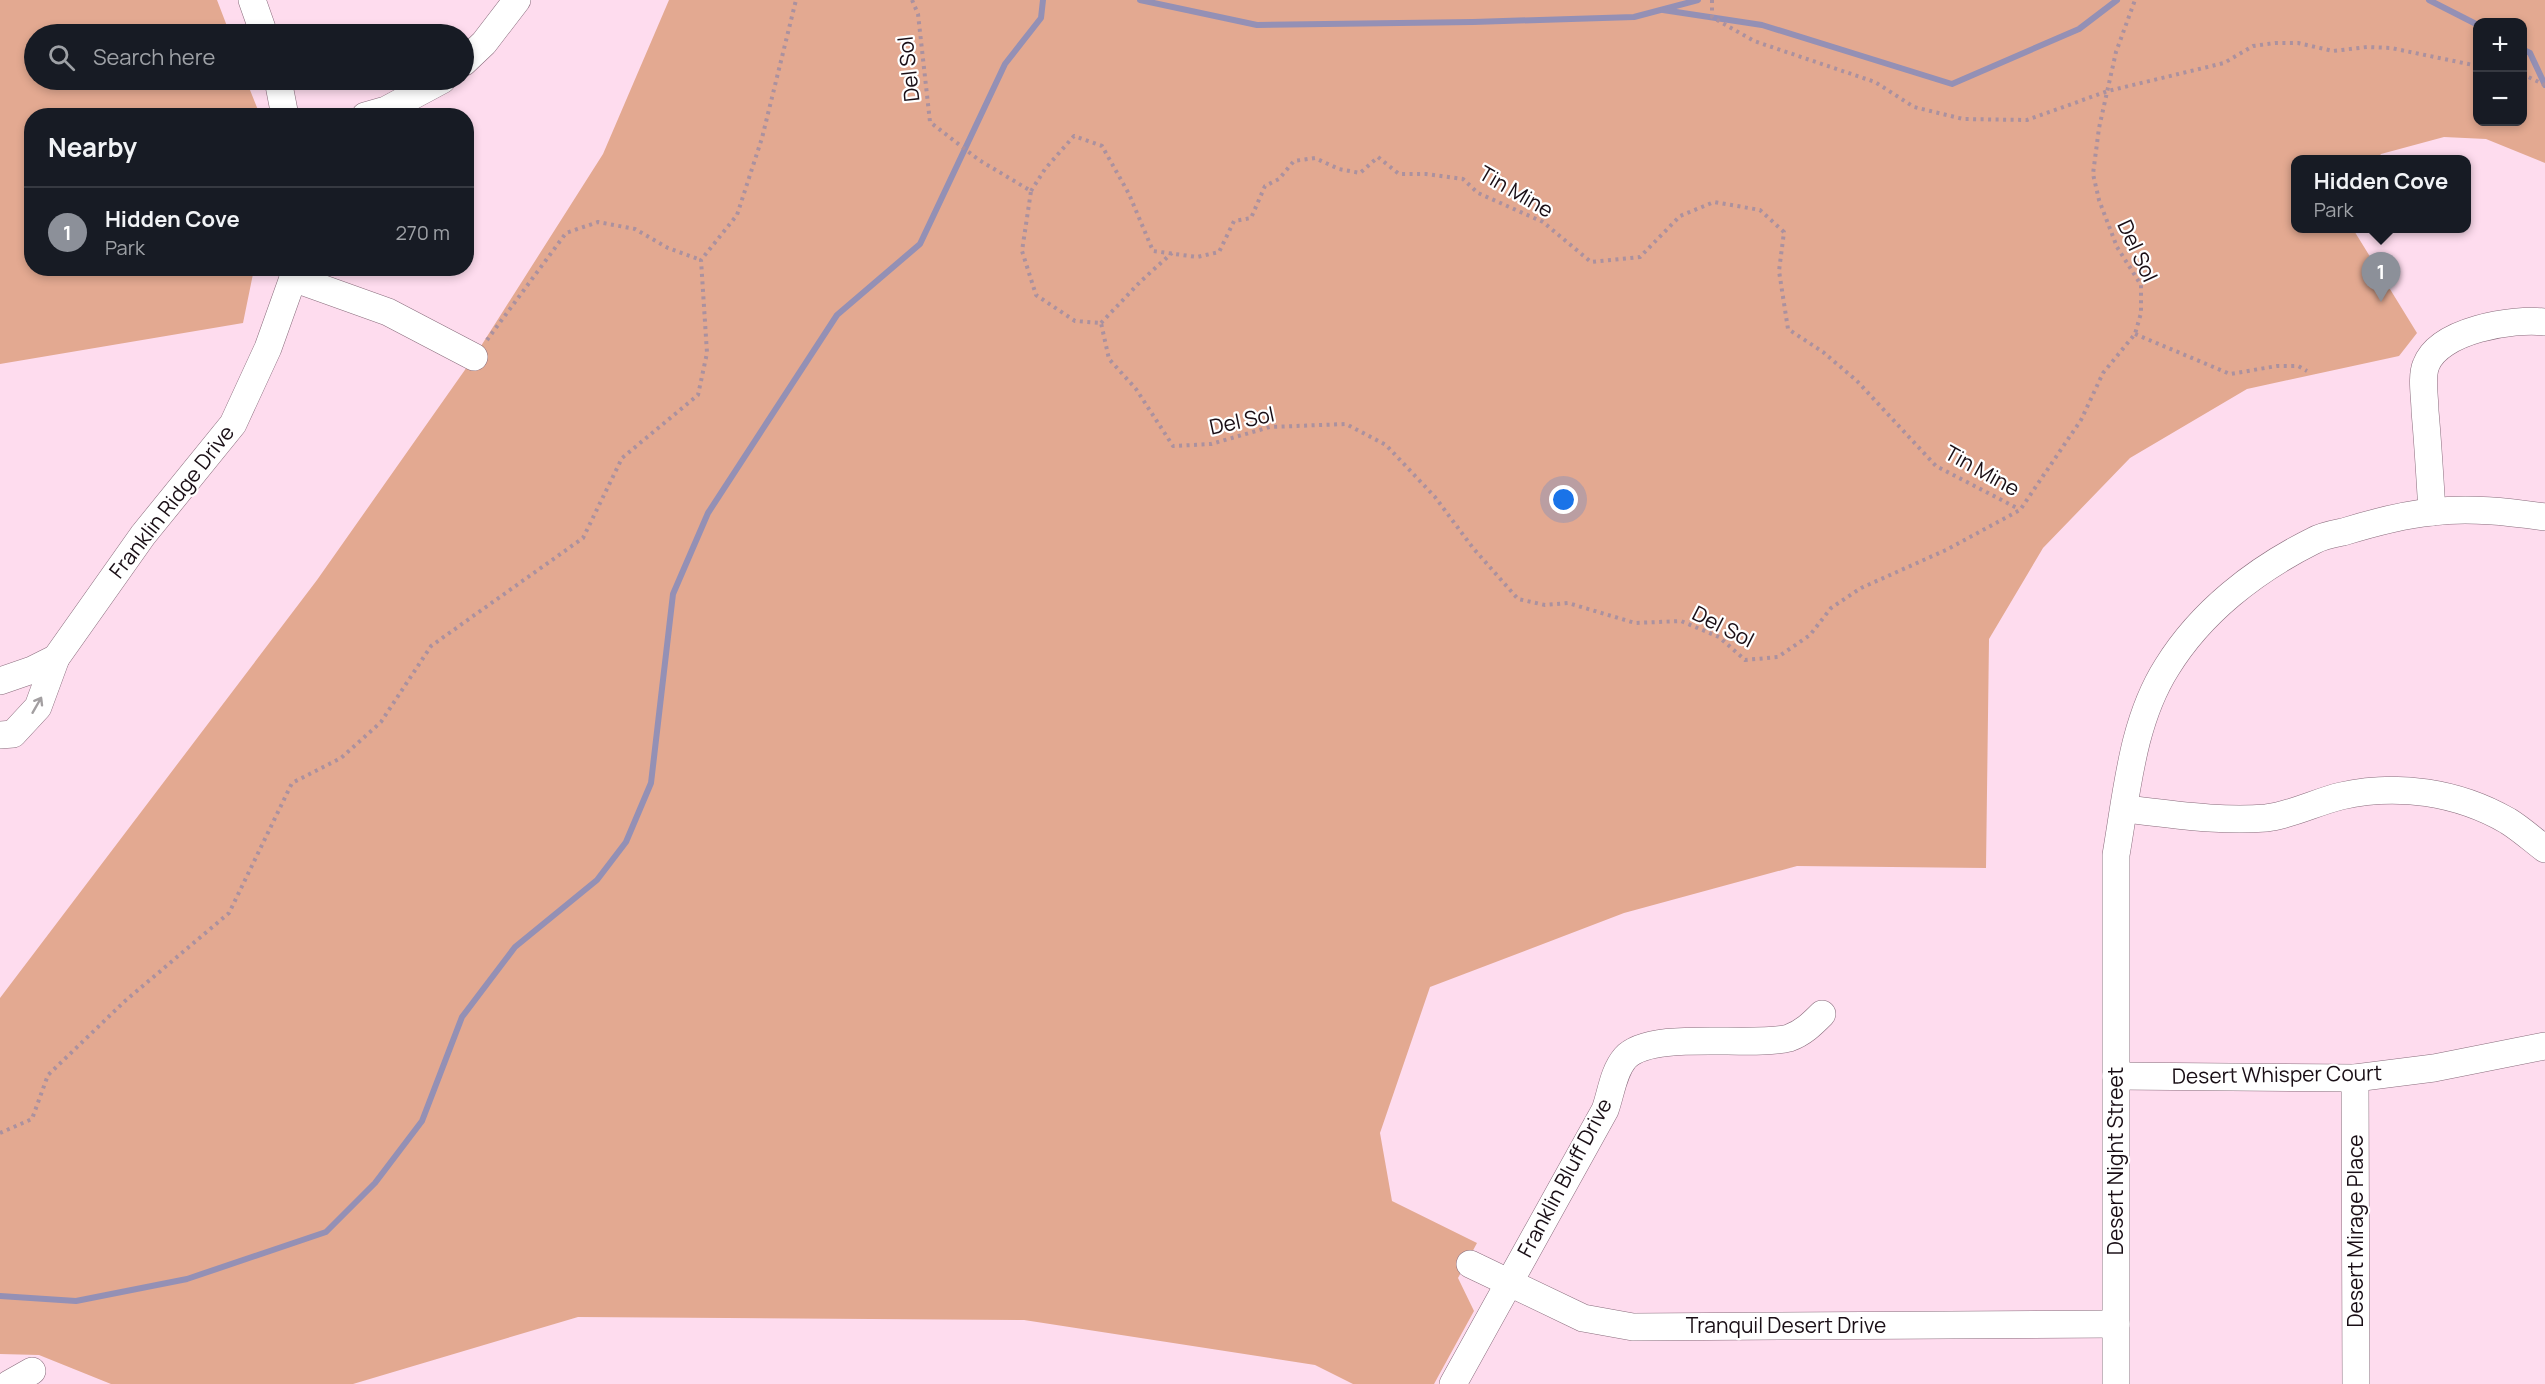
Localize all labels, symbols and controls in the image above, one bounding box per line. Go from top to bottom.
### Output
map controls [2473,18,2527,126]
button: + [2473,18,2527,72]
search box [24,24,474,90]
street label: Del Sol [891,35,925,103]
icon: search [45,41,78,74]
text: Search here [93,42,215,72]
button: − [2473,72,2527,126]
text: Nearby [48,129,137,165]
popup [2291,155,2471,233]
street label: Tin Mine [1474,159,1559,224]
text: Hidden Cove [2314,166,2448,196]
text: Park [2314,196,2354,223]
text: Hidden Cove [105,204,240,234]
street label: Del Sol [2111,215,2164,286]
text: 1 [63,219,72,246]
text: 270 m [395,219,450,246]
text: Park [105,234,145,261]
pin: 1 [2362,252,2400,302]
street label: Del Sol [1207,399,1277,441]
street label: Franklin Ridge Drive [103,419,240,584]
street label: Tin Mine [1940,438,2025,502]
your location [1549,485,1578,514]
street label: Del Sol [1688,599,1759,654]
one-way arrow [31,697,43,714]
street label: Desert Whisper Court [2172,1058,2382,1090]
street label: Desert Night Street [2101,1067,2129,1255]
street label: Franklin Bluff Drive [1510,1093,1618,1262]
street label: Desert Mirage Place [2341,1135,2369,1327]
street label: Tranquil Desert Drive [1686,1311,1886,1339]

